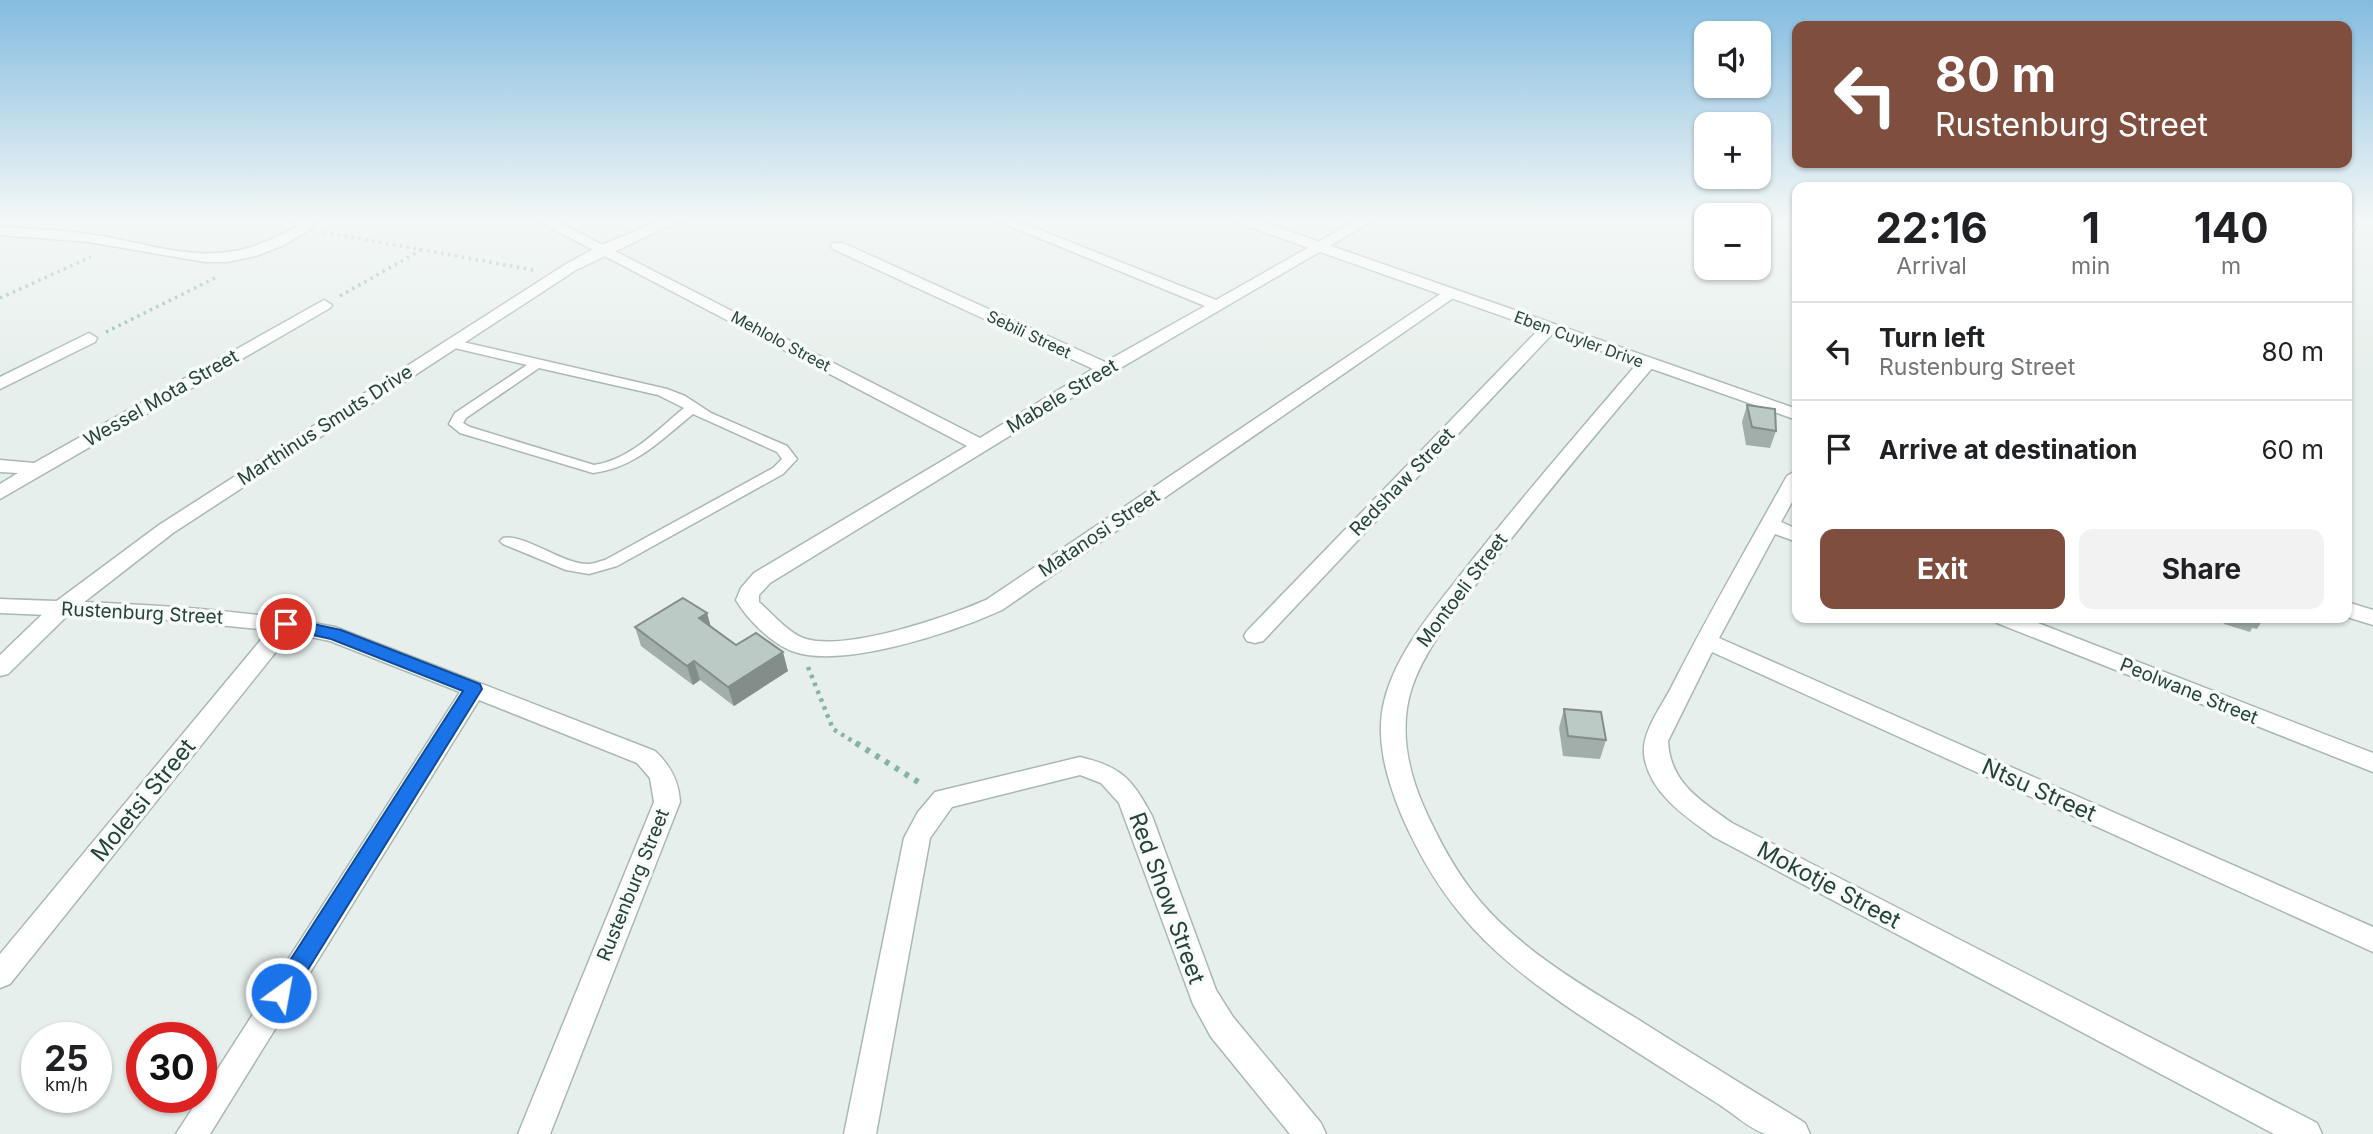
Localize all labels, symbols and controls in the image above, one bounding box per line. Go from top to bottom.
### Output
map controls [1694,21,1771,280]
button: sound [1694,21,1771,98]
text: 80 m [1935,45,2056,104]
icon: left [1820,49,1911,140]
text: Rustenburg Street [1935,105,2208,144]
button: + [1694,112,1771,189]
text: 22:16 [1875,202,1988,253]
text: 1 [2082,202,2100,253]
text: 140 [2194,202,2269,253]
button: − [1694,203,1771,280]
text: Arrival [1896,252,1967,280]
text: min [2071,252,2110,280]
text: m [2221,252,2241,280]
street label: Mehlolo Street [728,306,834,376]
street label: Sebili Street [984,306,1074,362]
street label: Eben Cuyler Drive [1512,306,1646,372]
text: Turn left [1879,322,1985,353]
icon: left [1820,332,1858,370]
text: 80 m [2261,336,2324,367]
street label: Wessel Mota Street [80,344,242,452]
text: Rustenburg Street [1879,353,2075,381]
street label: Mabele Street [1002,354,1122,438]
street label: Marthinus Smuts Drive [233,360,417,490]
street label: Redshaw Street [1345,423,1459,541]
icon: arrive [1820,430,1858,468]
text: Arrive at destination [1879,434,2138,465]
text: 60 m [2261,434,2324,465]
street label: Matanosi Street [1034,484,1164,582]
street label: Montoeli Street [1412,529,1512,651]
button: Exit [1820,529,2065,609]
button: Share [2079,529,2324,609]
pin [256,594,316,654]
street label: Rustenburg Street [60,597,224,629]
icon: arrive [267,605,305,643]
street label: Peolwane Street [2117,653,2261,729]
street label: Moletsi Street [85,733,201,867]
street label: Ntsu Street [1978,752,2101,828]
street label: Rustenburg Street [592,806,674,964]
street label: Red Show Street [1123,808,1211,988]
street label: Mokotje Street [1752,835,1906,935]
position arrow [244,956,318,1030]
speed limit sign: 30 [126,1022,217,1113]
text: 25 [44,1037,89,1079]
text: km/h [45,1074,88,1095]

